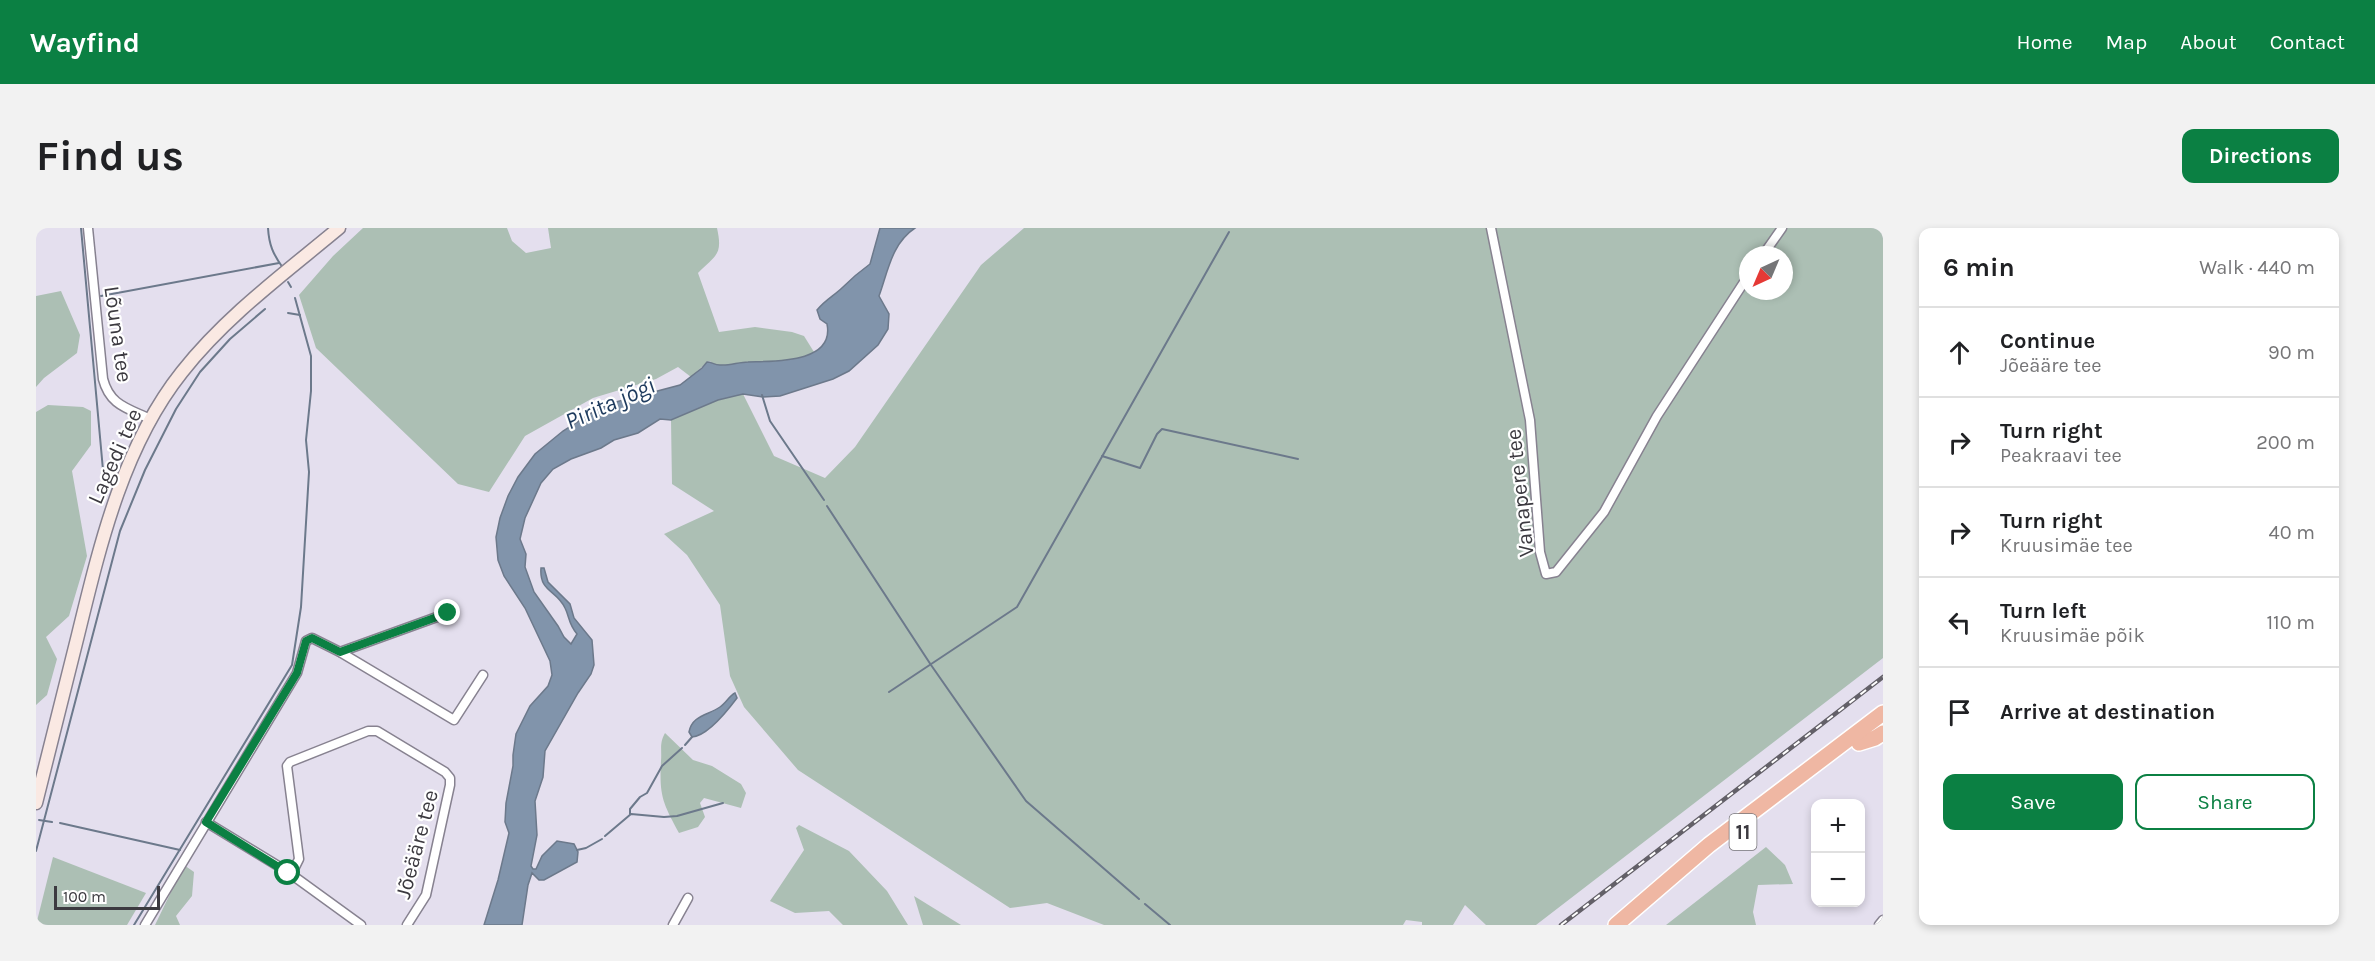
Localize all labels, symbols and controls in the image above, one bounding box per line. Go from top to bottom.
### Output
text: Wayfind [30,26,140,59]
text: Home [2017,30,2073,54]
text: Map [2106,30,2147,54]
text: About [2180,30,2237,54]
text: Contact [2270,30,2345,54]
button: Directions [2182,129,2339,183]
text: Find us [36,131,184,181]
north arrow [1739,246,1793,300]
text: 6 min [1943,252,2015,283]
text: Walk · 440 m [2199,256,2315,279]
street label: Lõuna tee [98,284,138,384]
text: Continue [2000,328,2095,354]
icon: ahead [1943,336,1976,369]
text: 90 m [2268,341,2315,364]
text: Jõeääre tee [2000,354,2102,377]
water label: Pirita jõgi [561,371,659,435]
street label: Lagedi tee [82,405,147,508]
text: Turn right [2000,418,2103,444]
icon: right [1943,426,1976,459]
street label: Vanapere tee [1500,428,1540,558]
text: 200 m [2256,431,2315,454]
text: Peakraavi tee [2000,444,2122,467]
text: Turn right [2000,508,2103,534]
icon: right [1943,516,1976,549]
text: 40 m [2269,521,2315,544]
text: Kruusimäe tee [2000,534,2133,557]
text: Turn left [2000,598,2087,624]
route end [434,599,460,625]
icon: left [1943,606,1976,639]
text: 110 m [2266,611,2315,634]
text: Kruusimäe põik [2000,624,2145,647]
icon: arrive [1943,696,1976,729]
text: Arrive at destination [2000,699,2215,725]
button: Save [1943,774,2123,830]
button: Share [2135,774,2315,830]
street label: Jõeääre tee [390,787,444,902]
map controls [1811,799,1865,907]
button: + [1811,799,1865,853]
road number: 11 [1730,814,1756,850]
button: − [1811,853,1865,907]
route start [274,859,300,885]
scale bar [54,883,160,910]
text: 100 m [63,887,106,906]

